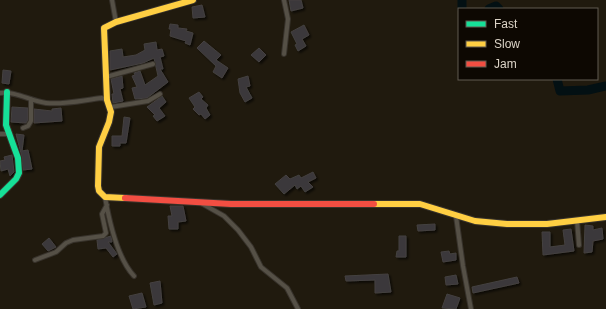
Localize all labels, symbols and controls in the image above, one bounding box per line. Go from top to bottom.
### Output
legend [458,8,598,80]
text: Fast [494,17,518,31]
text: Slow [494,37,520,51]
text: Jam [494,57,517,71]

